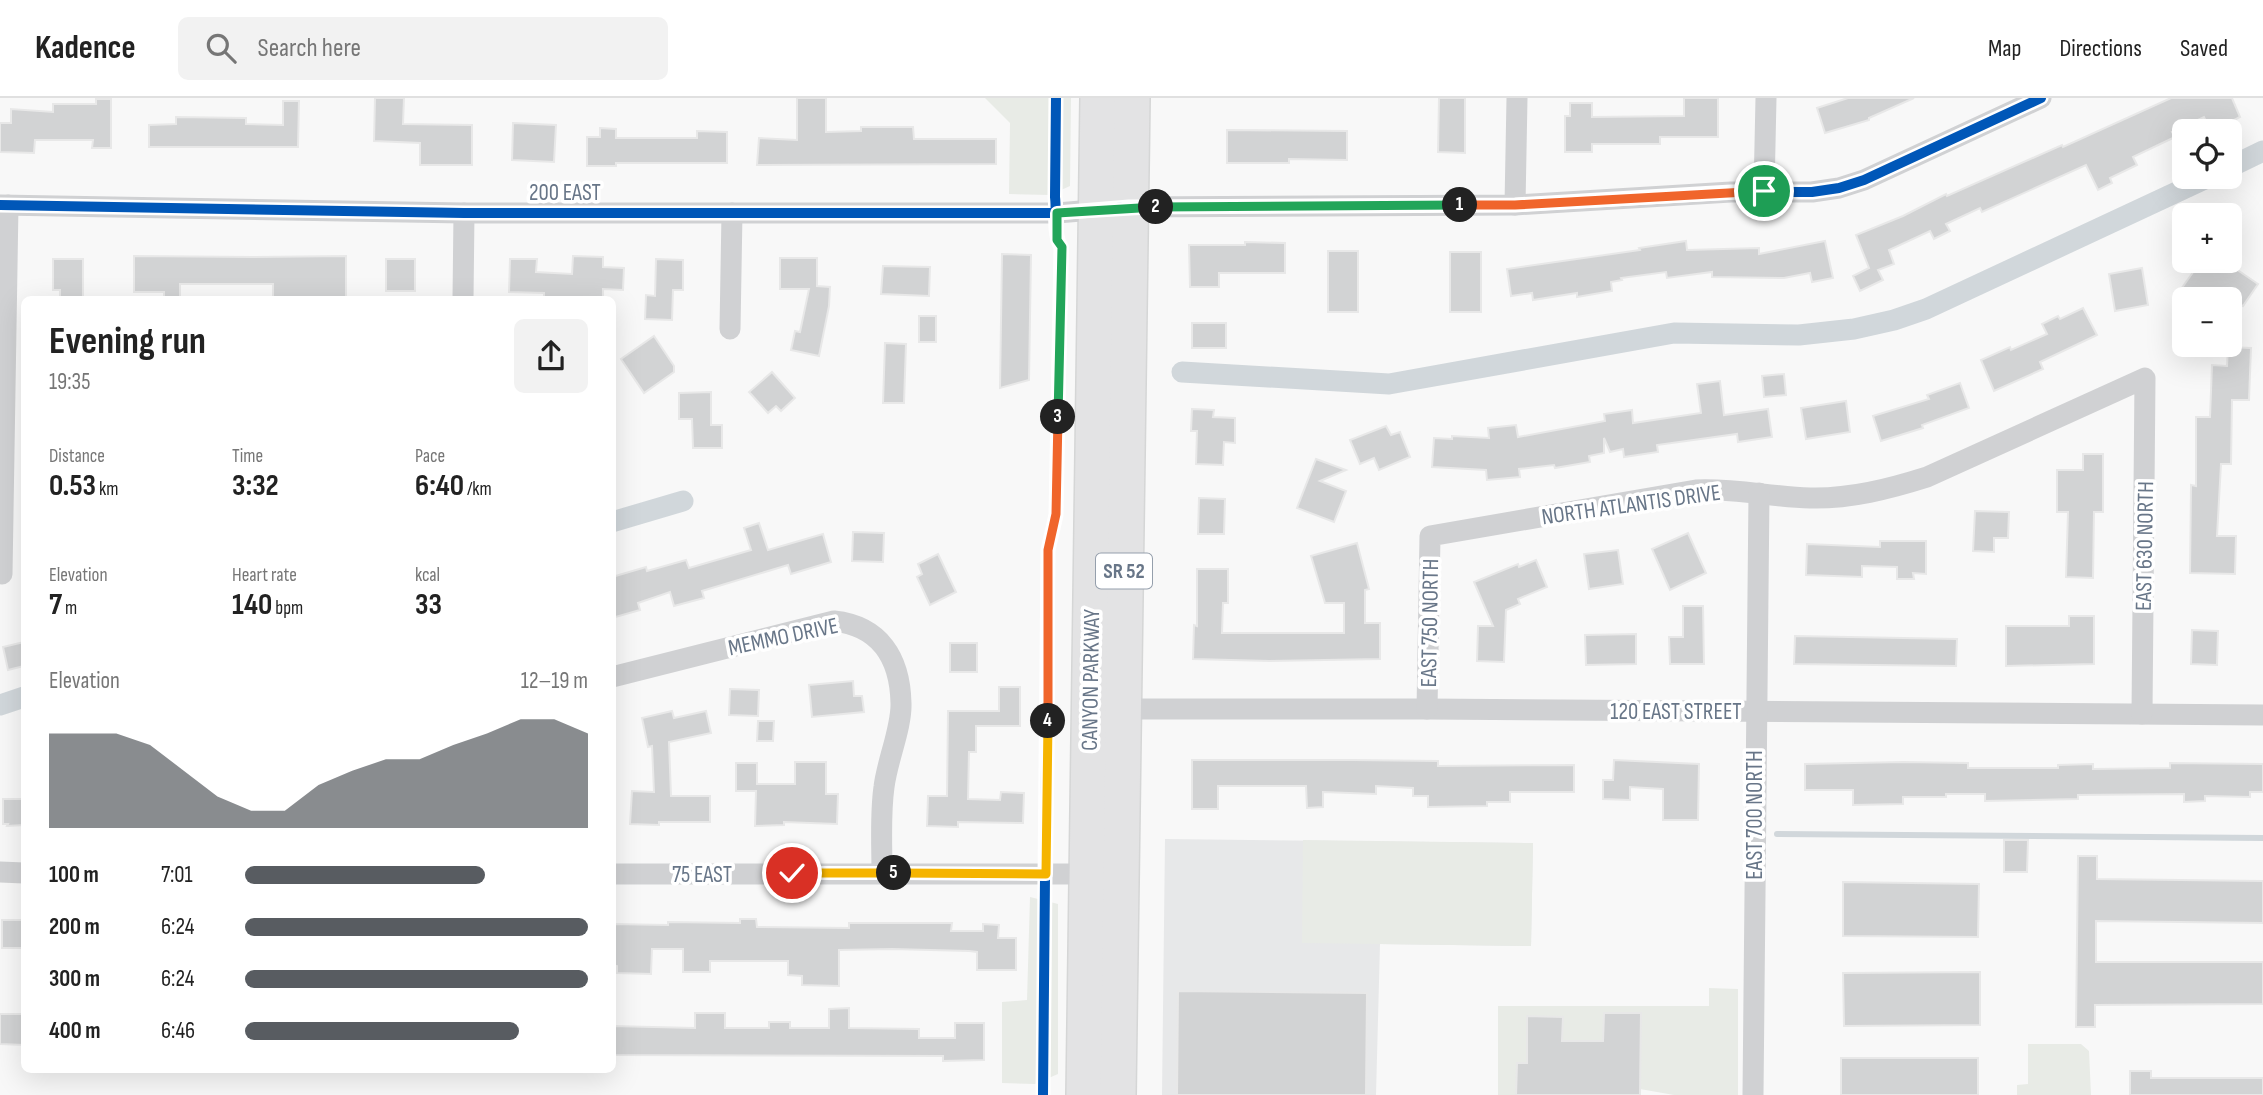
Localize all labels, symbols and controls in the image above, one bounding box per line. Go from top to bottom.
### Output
search box [178,17,668,80]
text: Kadence [35,28,136,68]
icon: search [202,29,240,67]
text: Search here [258,33,361,64]
text: Map [1988,34,2021,63]
text: Directions [2059,34,2142,63]
text: Saved [2180,34,2228,63]
map controls [2172,119,2242,357]
button: locate [2172,119,2242,189]
pin [1734,161,1794,221]
icon: arrive [1745,172,1783,210]
street label: 200 EAST [529,179,601,207]
pin: 1 [1442,188,1478,222]
pin: 2 [1138,190,1174,224]
text: 1 [1456,193,1463,216]
text: 2 [1151,195,1160,218]
button: + [2172,203,2242,273]
button: − [2172,287,2242,357]
text: Evening run [49,319,206,364]
button: share [514,319,588,393]
text: 19:35 [49,368,90,396]
pin: 3 [1040,400,1076,434]
text: 3 [1053,405,1062,428]
text: Distance [49,445,105,468]
text: Time [232,445,263,468]
text: Pace [415,445,445,468]
text: 0.53 [49,468,96,504]
text: 3:32 [232,468,279,504]
text: 6:40 [415,468,464,504]
text: km [96,478,119,501]
text: /km [464,478,492,501]
street label: NORTH ATLANTIS DRIVE [1540,479,1722,531]
street label: EAST 630 NORTH [2130,481,2160,611]
road number: SR 52 [1096,554,1152,588]
street label: EAST 750 NORTH [1415,559,1445,688]
text: Elevation [49,564,108,587]
text: Heart rate [232,564,297,587]
text: kcal [415,564,440,587]
text: 7 [49,587,62,623]
text: 140 [232,587,272,623]
text: 33 [415,587,442,623]
text: m [62,597,77,620]
text: bpm [272,597,303,620]
street label: CANYON PARKWAY [1076,608,1106,751]
street label: MEMMO DRIVE [726,612,841,662]
text: Elevation [49,667,120,695]
text: 12–19 m [521,667,588,695]
street label: 120 EAST STREET [1610,698,1742,726]
pin: 4 [1030,704,1066,738]
text: 4 [1043,709,1052,732]
street label: EAST 700 NORTH [1741,750,1769,880]
pin [762,843,822,903]
icon: check [773,854,811,892]
pin: 5 [876,856,912,890]
text: 100 m [49,861,99,889]
text: 7:01 [161,861,193,889]
street label: 75 EAST [672,861,732,889]
text: 5 [889,861,898,884]
text: 200 m [49,913,100,941]
text: 6:24 [161,913,194,941]
text: 300 m [49,965,100,993]
text: 6:24 [161,965,194,993]
text: 400 m [49,1017,100,1045]
text: 6:46 [161,1017,195,1045]

